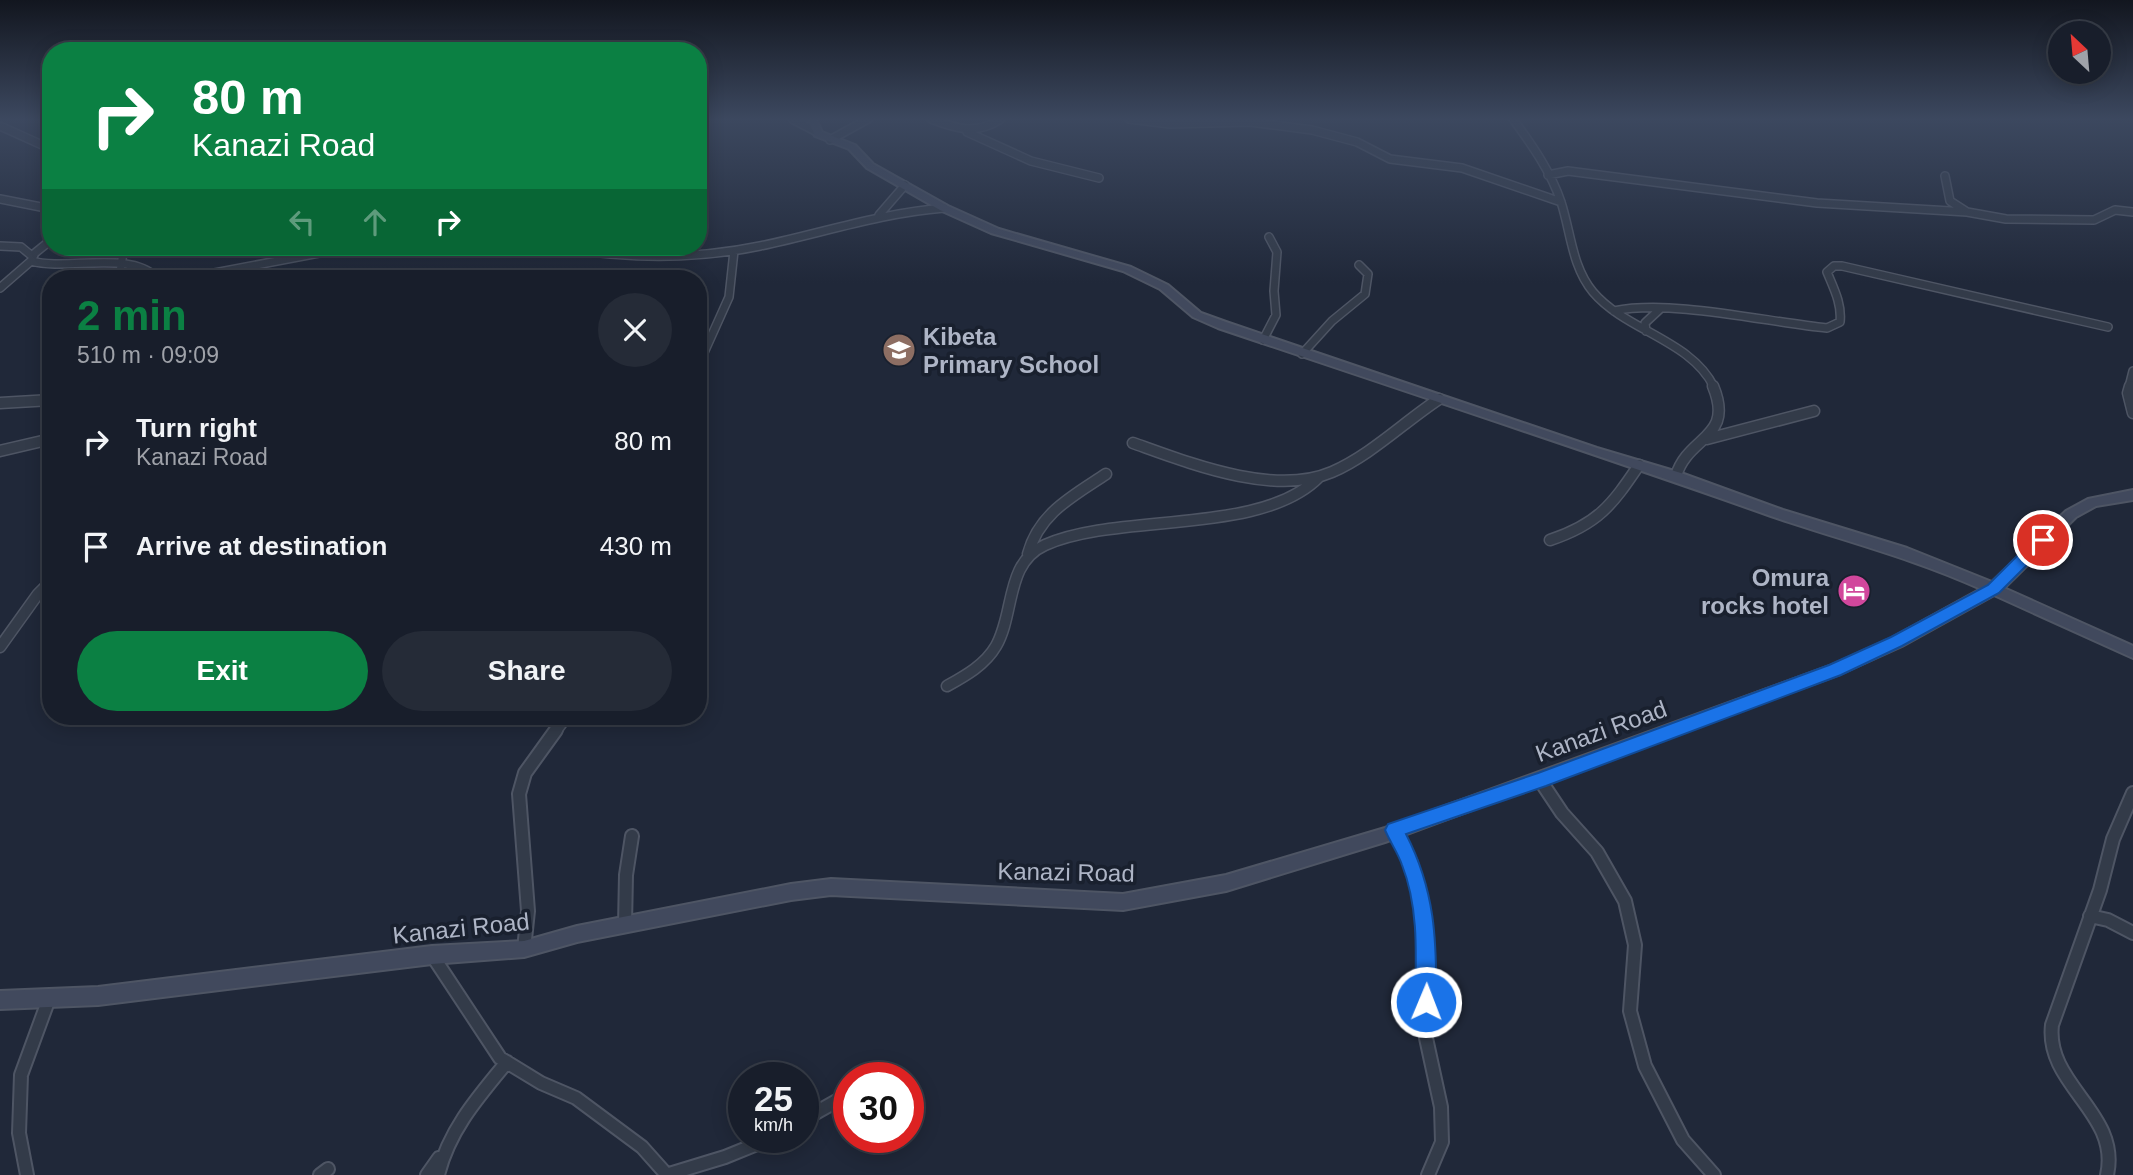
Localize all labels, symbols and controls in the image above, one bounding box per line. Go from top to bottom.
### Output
north arrow [2048,21,2110,84]
map controls [2048,21,2111,84]
icon: right [77,70,168,161]
text: 80 m [192,70,304,124]
text: Kanazi Road [192,127,375,163]
icon: left [283,203,321,241]
icon: ahead [356,203,394,241]
icon: right [429,203,467,241]
text: 2 min [77,292,187,339]
button: close [598,293,672,367]
place label: Kibeta Primary School [923,323,1099,378]
school or university icon: Kibeta Primary School [880,331,918,369]
text: 510 m · 09:09 [77,342,219,368]
text: Turn right [136,413,257,443]
icon: right [77,423,115,461]
text: 80 m [614,426,672,456]
text: Kanazi Road [136,444,268,470]
pin [2013,510,2073,570]
icon: arrive [2024,521,2062,559]
icon: arrive [77,528,115,566]
text: Arrive at destination [136,531,387,561]
text: 430 m [600,531,672,561]
place label: Omura rocks hotel [1701,564,1830,619]
hotel icon: Omura rocks hotel [1835,572,1873,610]
button: Exit [77,631,368,711]
button: Share [382,631,672,711]
street label: Kanazi Road [1532,695,1670,767]
street label: Kanazi Road [997,857,1135,887]
street label: Kanazi Road [391,907,531,949]
position arrow [1389,965,1463,1039]
speed limit sign: 30 [833,1062,924,1153]
text: 25 [754,1079,793,1118]
text: km/h [754,1115,793,1135]

